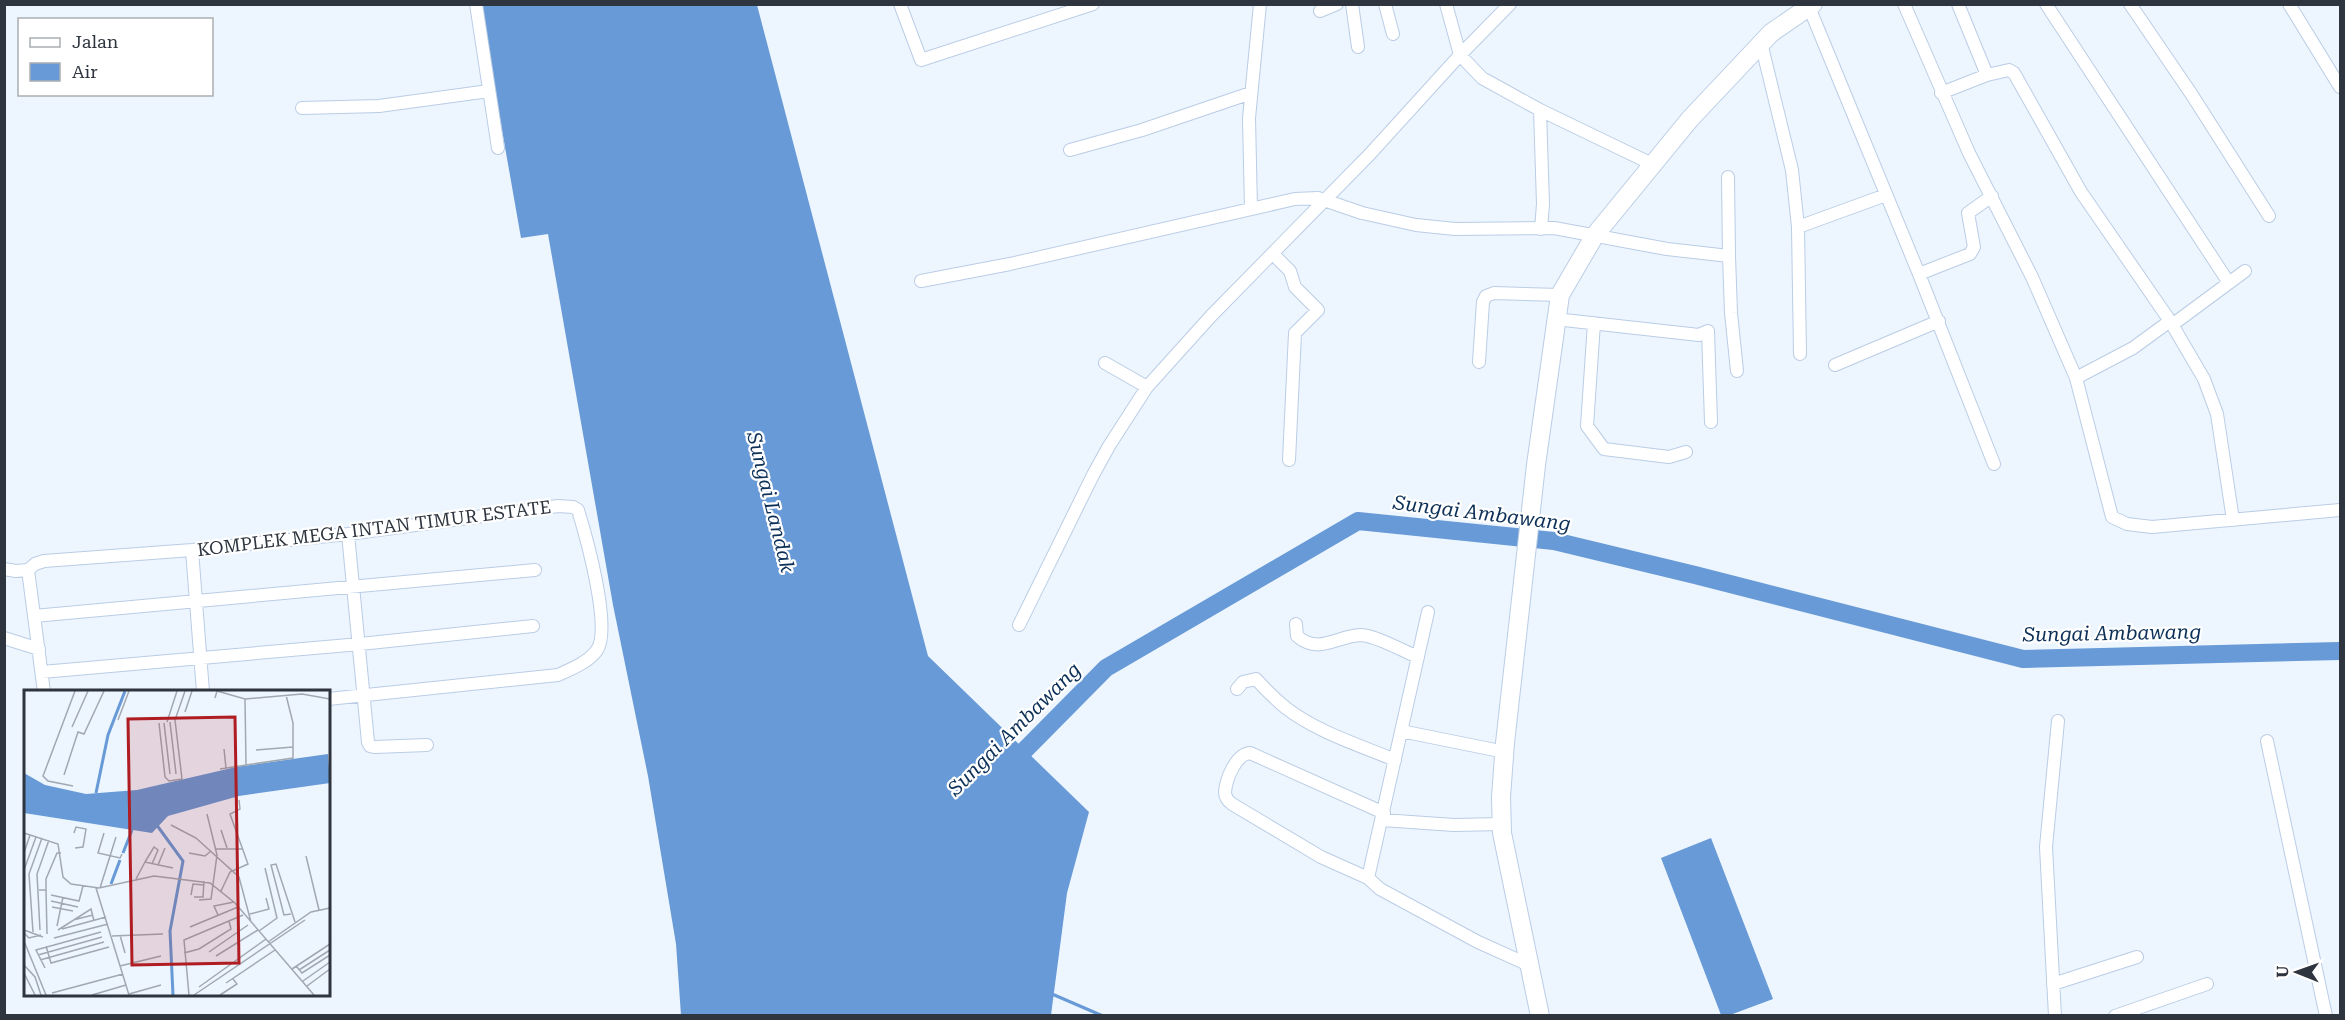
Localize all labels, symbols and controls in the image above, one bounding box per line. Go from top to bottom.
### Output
legend [18,18,213,96]
text: Jalan [72,31,119,52]
text: Air [72,61,98,82]
water label: Sungai Landak [742,428,800,575]
water label: Sungai Ambawang [1391,490,1572,536]
street label: KOMPLEK MEGA INTAN TIMUR ESTATE [196,496,552,560]
water label: Sungai Ambawang [2022,619,2202,647]
water label: Sungai Ambawang [942,657,1086,801]
inset map [24,690,330,996]
north arrow [2267,942,2327,1002]
text: U [2273,965,2292,978]

